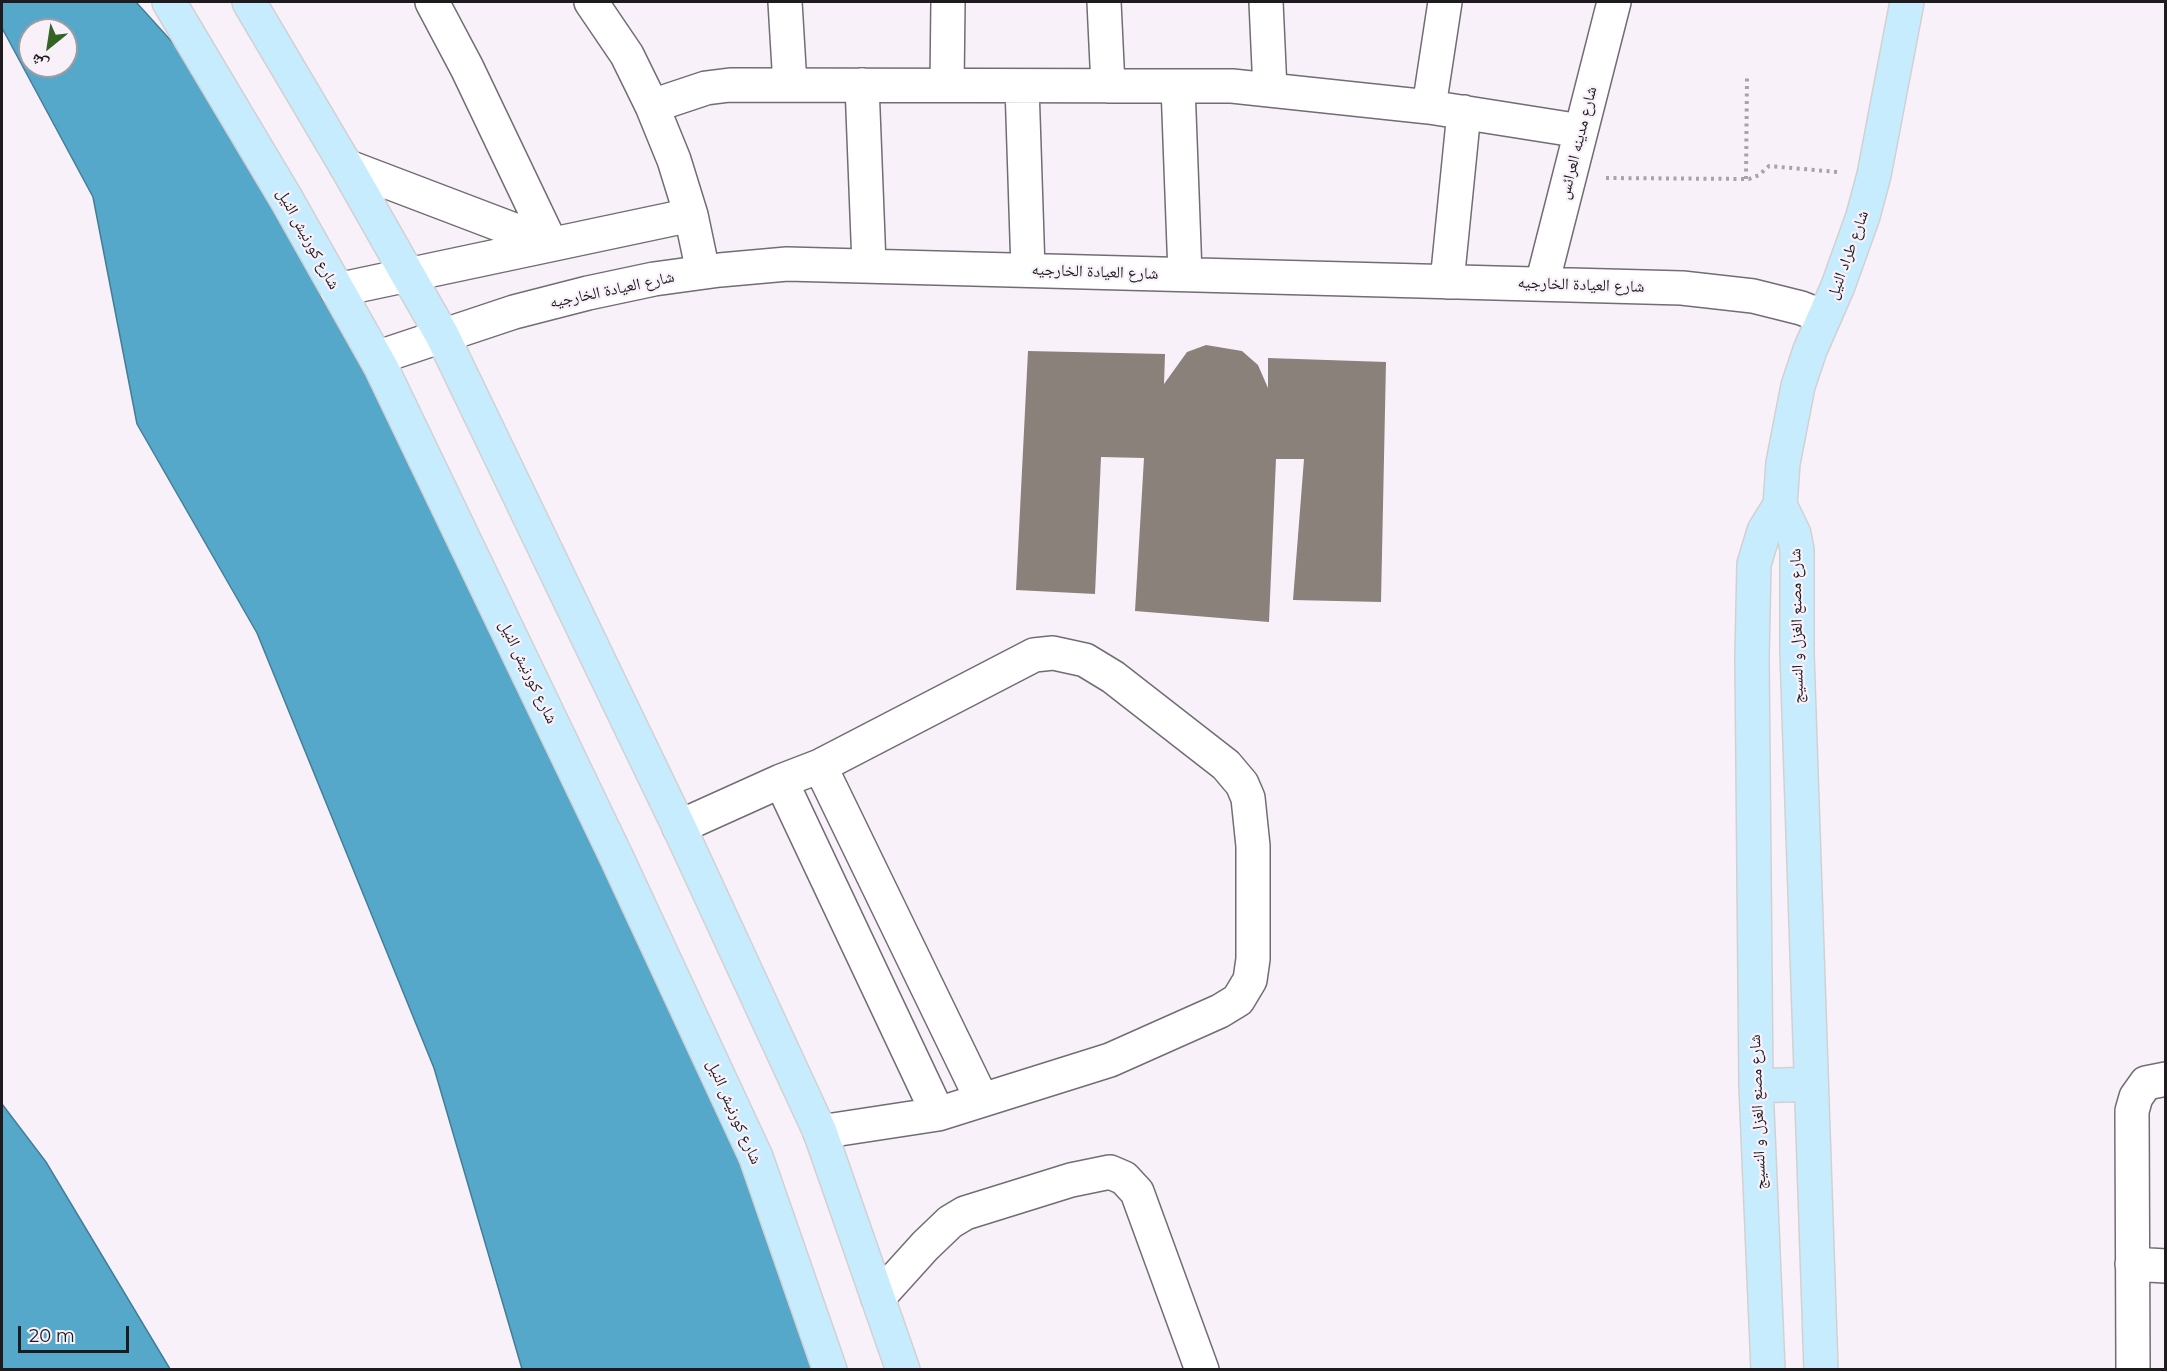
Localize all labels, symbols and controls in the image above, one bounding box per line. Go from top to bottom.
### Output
north arrow [18,18,78,78]
text: ش [28,50,52,75]
street label: شارع مدينه العرائس [1555,84,1601,202]
street label: شارع كورنيش النيل [272,185,344,293]
street label: شارع طراد النيل [1823,208,1873,302]
street label: شارع العيادة الخارجيه [1031,260,1159,284]
street label: شارع العيادة الخارجيه [548,267,676,313]
street label: شارع العيادة الخارجيه [1517,273,1645,297]
street label: شارع مصنع الغزل و النسيج [1786,548,1808,704]
street label: شارع كورنيش النيل [495,617,561,727]
street label: شارع مصنع الغزل و النسيج [1746,1034,1770,1190]
street label: شارع كورنيش النيل [702,1057,766,1167]
scale bar [21,1314,132,1352]
text: 20 m [29,1325,75,1347]

